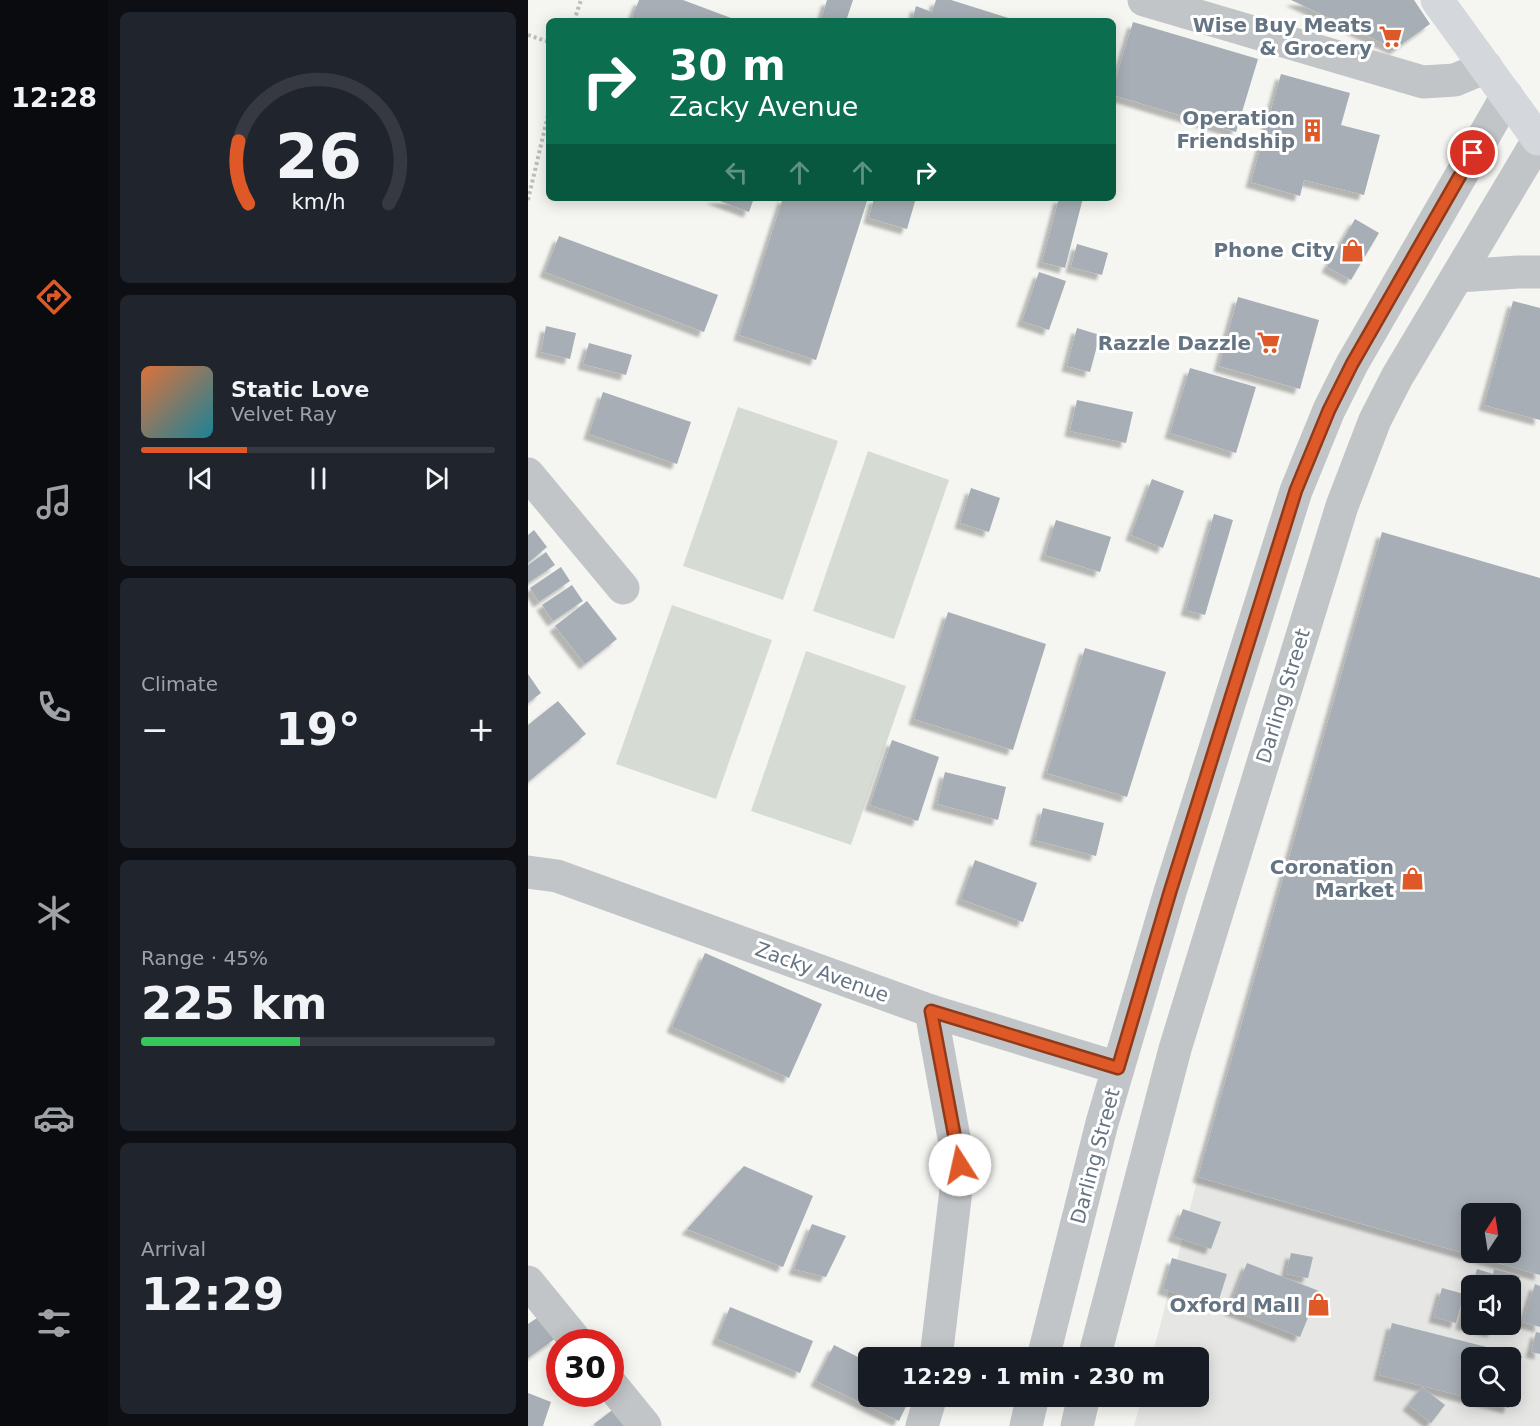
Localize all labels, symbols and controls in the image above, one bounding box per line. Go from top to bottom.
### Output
place label: Wise Buy Meats & Grocery [1193,13,1372,60]
supermarket icon: Wise Buy Meats & Grocery [1377,23,1403,49]
text: 30 m [669,41,786,90]
icon: right [570,42,648,120]
text: 12:28 [11,82,97,113]
text: Zacky Avenue [669,91,858,122]
place label: Operation Friendship [1176,106,1295,153]
building icon: Operation Friendship [1300,117,1326,143]
text: 26 [275,121,361,194]
pin [1447,127,1498,178]
icon: arrive [1456,136,1489,169]
icon: left [720,156,753,189]
icon: ahead [783,156,816,189]
icon: ahead [846,156,879,189]
icon: right [909,156,942,189]
text: km/h [291,190,345,215]
shop icon: Phone City [1340,237,1366,263]
place label: Phone City [1213,238,1335,262]
icon: directions [33,276,75,318]
supermarket icon: Razzle Dazzle [1256,330,1282,356]
place label: Razzle Dazzle [1098,331,1251,355]
text: Static Love [231,377,369,402]
text: Velvet Ray [231,402,337,426]
icon: previous [184,462,217,495]
icon: pause [302,462,335,495]
icon: next [420,462,453,495]
icon: music [33,481,75,523]
street label: Darling Street [1251,626,1315,766]
text: Climate [141,672,218,696]
icon: phone [33,686,75,728]
text: 19° [275,703,361,756]
text: − [141,710,169,749]
text: + [467,710,495,749]
place label: Coronation Market [1270,855,1394,902]
shop icon: Coronation Market [1399,865,1425,891]
icon: climate [33,892,75,934]
street label: Zacky Avenue [752,937,892,1007]
text: Range · 45% [141,946,268,970]
text: 225 km [141,977,327,1030]
street label: Darling Street [1065,1085,1125,1226]
icon: car [33,1097,75,1139]
position arrow [928,1133,992,1197]
north arrow [1461,1203,1521,1263]
map controls [1461,1203,1521,1407]
text: Arrival [141,1237,206,1261]
text: 12:29 [141,1268,284,1321]
button: sound [1461,1275,1521,1335]
shop icon: Oxford Mall [1305,1292,1331,1318]
place label: Oxford Mall [1169,1293,1300,1317]
icon: filters [33,1302,75,1344]
speed limit sign: 30 [546,1329,624,1407]
button: search [1461,1347,1521,1407]
text: 12:29 · 1 min · 230 m [902,1364,1165,1389]

